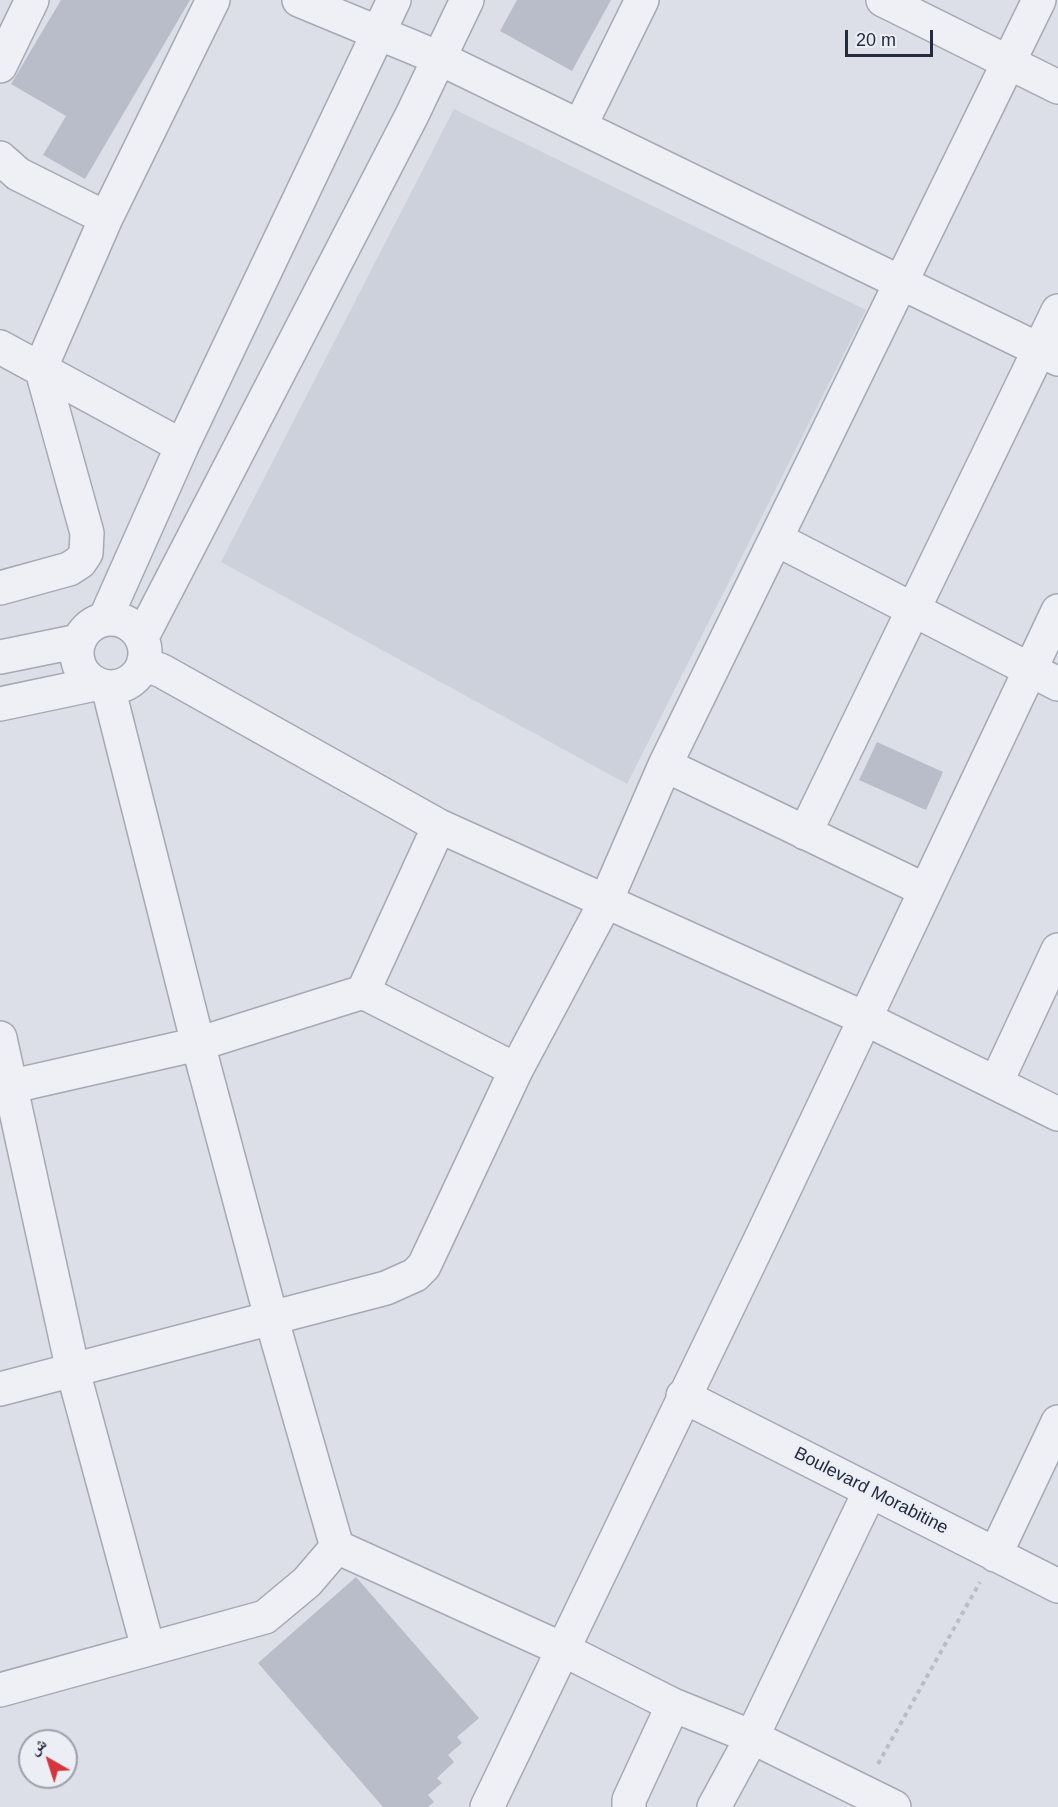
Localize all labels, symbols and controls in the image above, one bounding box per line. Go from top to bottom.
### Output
scale bar [848,18,936,56]
text: 20 m [856,30,896,50]
street label: Boulevard Morabitine [790,1443,952,1539]
north arrow [18,1729,78,1789]
text: ش [26,1734,50,1758]

